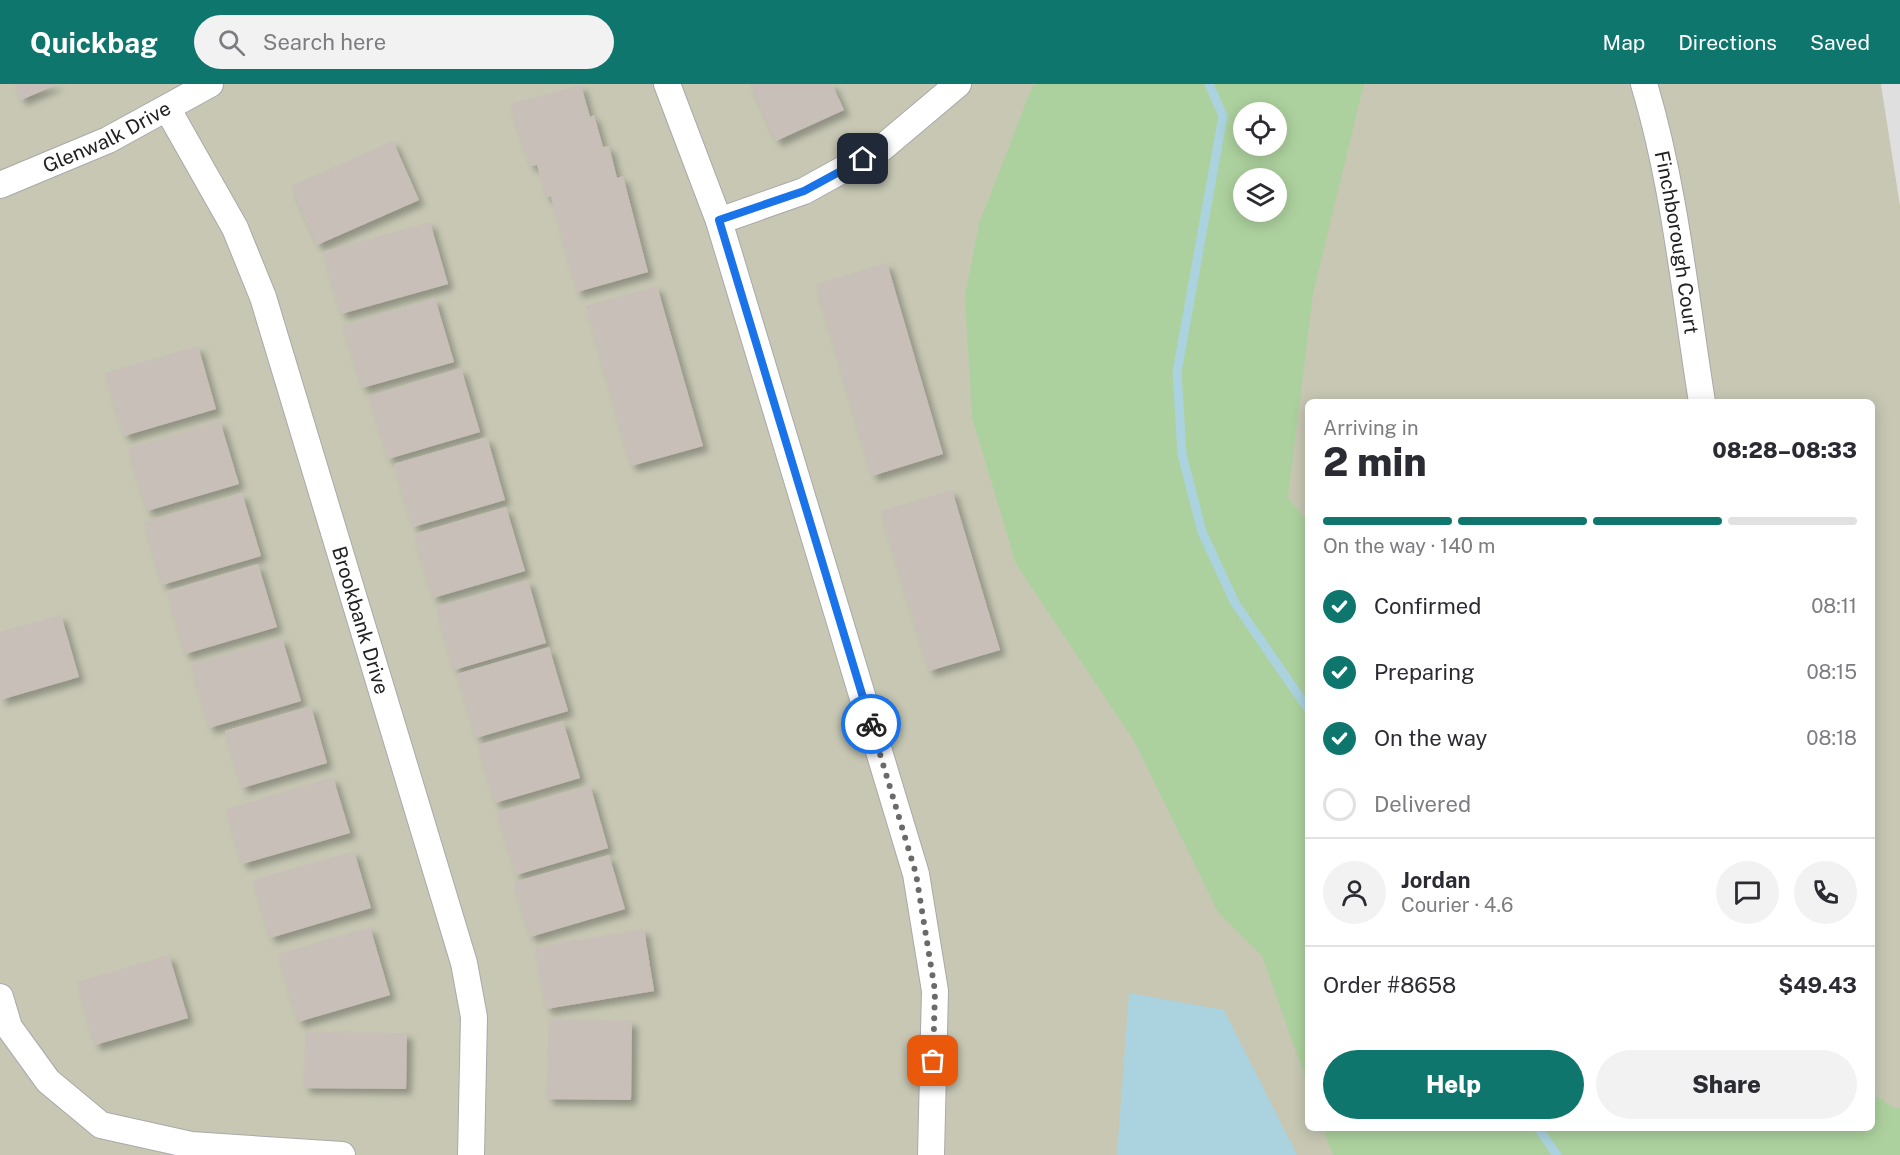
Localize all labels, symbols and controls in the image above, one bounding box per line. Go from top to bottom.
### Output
search box [194,15,614,69]
text: Quickbag [30,26,158,59]
icon: search [215,26,248,59]
text: Search here [263,29,386,55]
text: Map [1603,30,1645,55]
text: Directions [1678,30,1777,55]
text: Saved [1810,30,1870,55]
street label: Glenwalk Drive [39,96,175,178]
map controls [1233,102,1287,222]
button: locate [1233,102,1287,156]
pin [837,133,888,184]
icon: home [846,142,879,175]
street label: Finchborough Court [1650,148,1704,336]
button: layers [1233,168,1287,222]
text: Arriving in [1323,416,1418,440]
text: 08:28–08:33 [1712,437,1857,463]
text: 2 min [1323,439,1427,485]
text: On the way · 140 m [1323,534,1495,558]
street label: Brookbank Drive [327,543,394,697]
icon: check [1323,590,1356,623]
text: Confirmed [1374,593,1481,619]
text: 08:11 [1811,594,1857,618]
icon: check [1323,656,1356,689]
text: Preparing [1374,659,1475,685]
text: 08:15 [1806,660,1857,684]
courier [841,694,901,754]
icon: bike [855,708,888,741]
icon: check [1323,722,1356,755]
text: On the way [1374,725,1487,751]
text: 08:18 [1806,726,1857,750]
text: Delivered [1374,791,1471,817]
button: person [1323,861,1386,924]
button: chat [1716,861,1779,924]
button: phone [1794,861,1857,924]
text: Jordan [1401,867,1470,893]
text: Courier · 4.6 [1401,893,1513,917]
text: Order #8658 [1323,972,1456,998]
text: $49.43 [1778,972,1857,998]
pin [907,1035,958,1086]
icon: bag [916,1044,949,1077]
button: Help [1323,1050,1584,1119]
button: Share [1596,1050,1857,1119]

